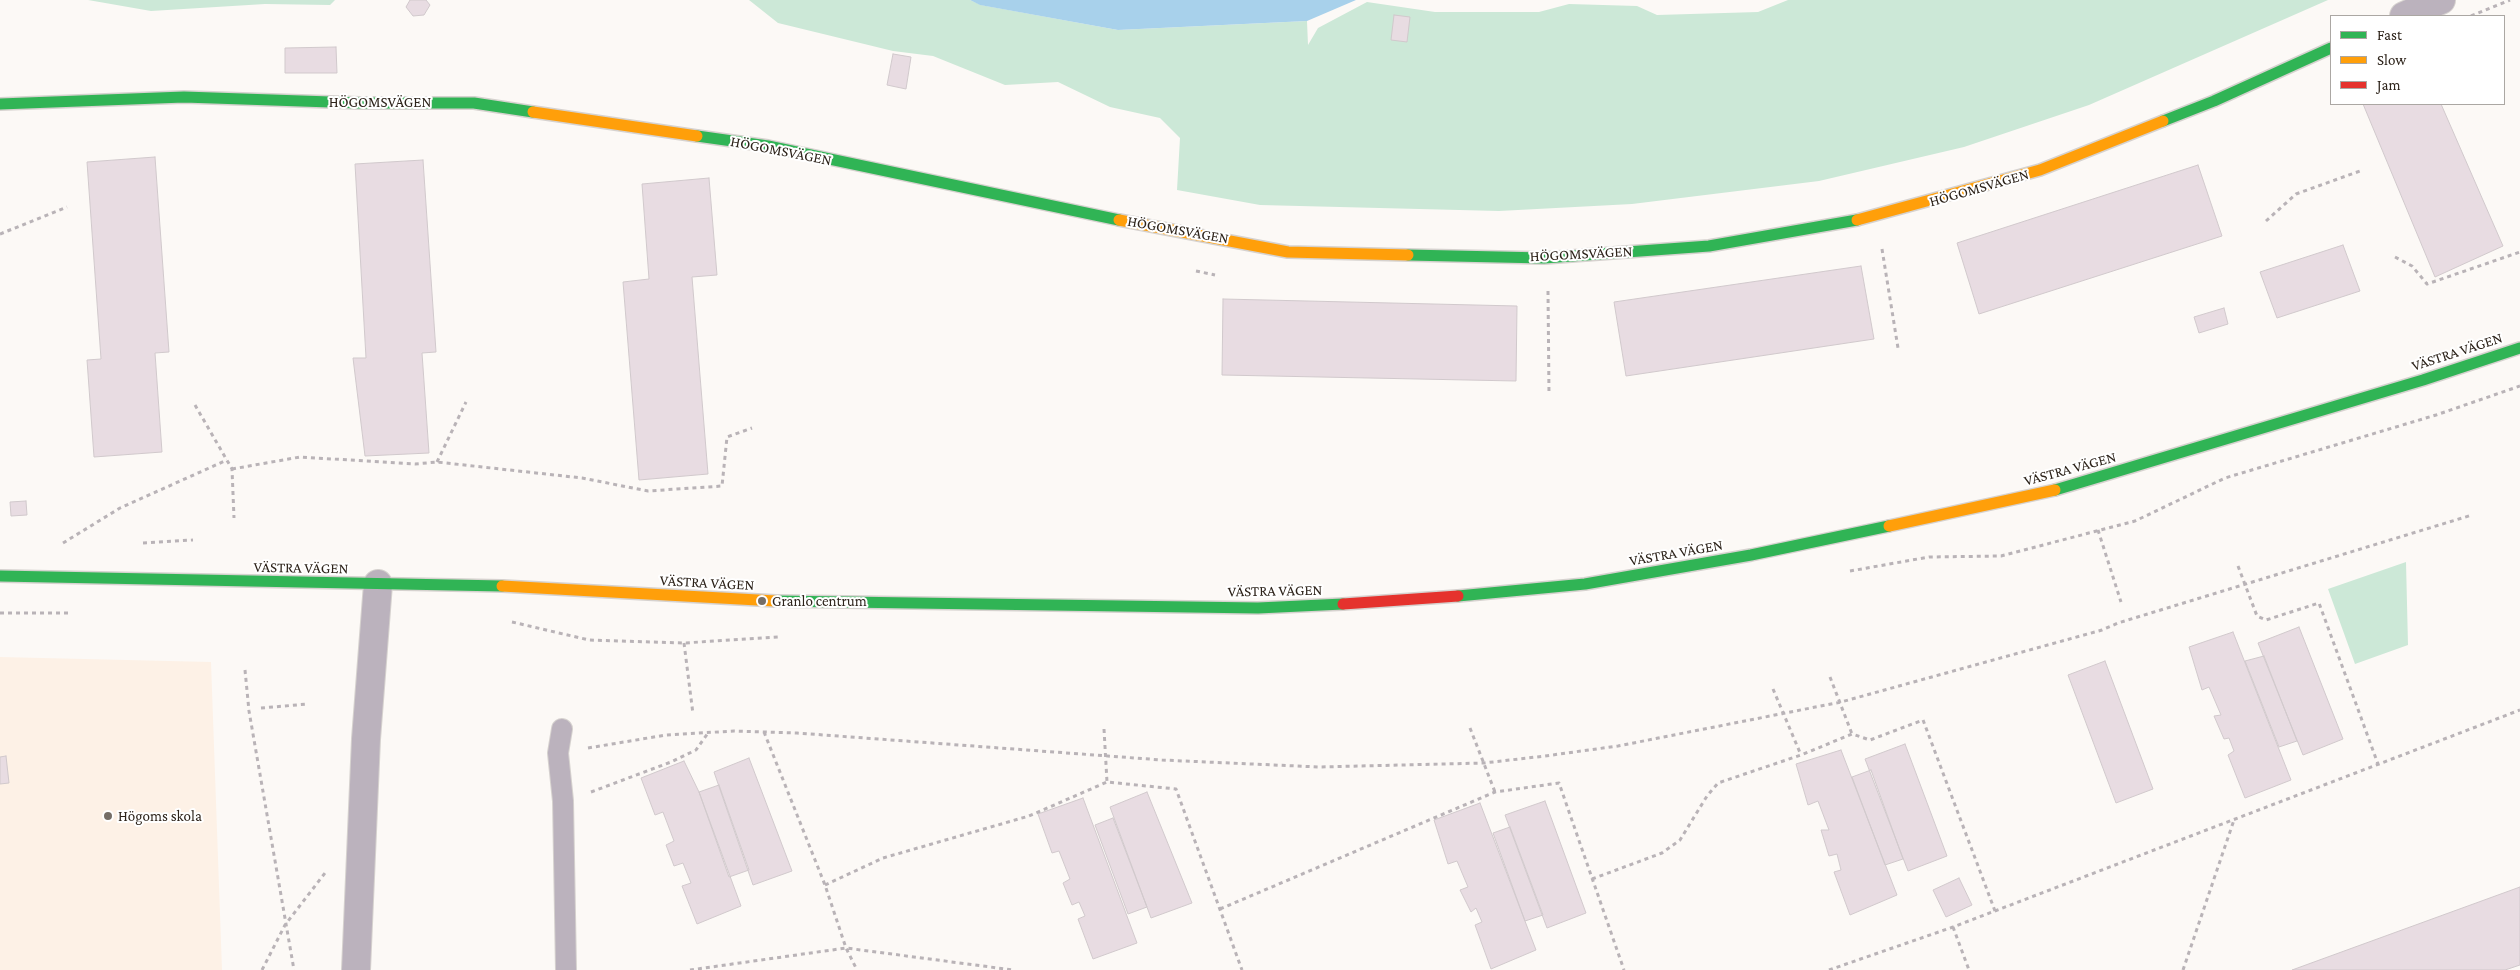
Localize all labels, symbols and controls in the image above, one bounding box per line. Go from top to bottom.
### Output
legend [2330,15,2505,105]
text: Fast [2377,27,2402,43]
text: Slow [2377,52,2406,68]
text: Jam [2377,77,2400,93]
street label: HÖGOMSVÄGEN [329,93,431,111]
street label: HÖGOMSVÄGEN [729,132,833,170]
street label: HÖGOMSVÄGEN [1927,165,2031,211]
street label: HÖGOMSVÄGEN [1126,212,1230,248]
street label: HÖGOMSVÄGEN [1529,242,1633,266]
street label: VÄSTRA VÄGEN [2409,329,2505,375]
street label: VÄSTRA VÄGEN [2022,448,2118,490]
street label: VÄSTRA VÄGEN [1628,536,1724,570]
street label: VÄSTRA VÄGEN [253,558,349,578]
street label: VÄSTRA VÄGEN [659,572,755,594]
street label: VÄSTRA VÄGEN [1227,581,1323,601]
place label: Granlo centrum [772,592,867,610]
marker: Granlo centrum [756,595,768,607]
place label: Högoms skola [118,807,202,825]
marker: Högoms skola [102,810,114,822]

